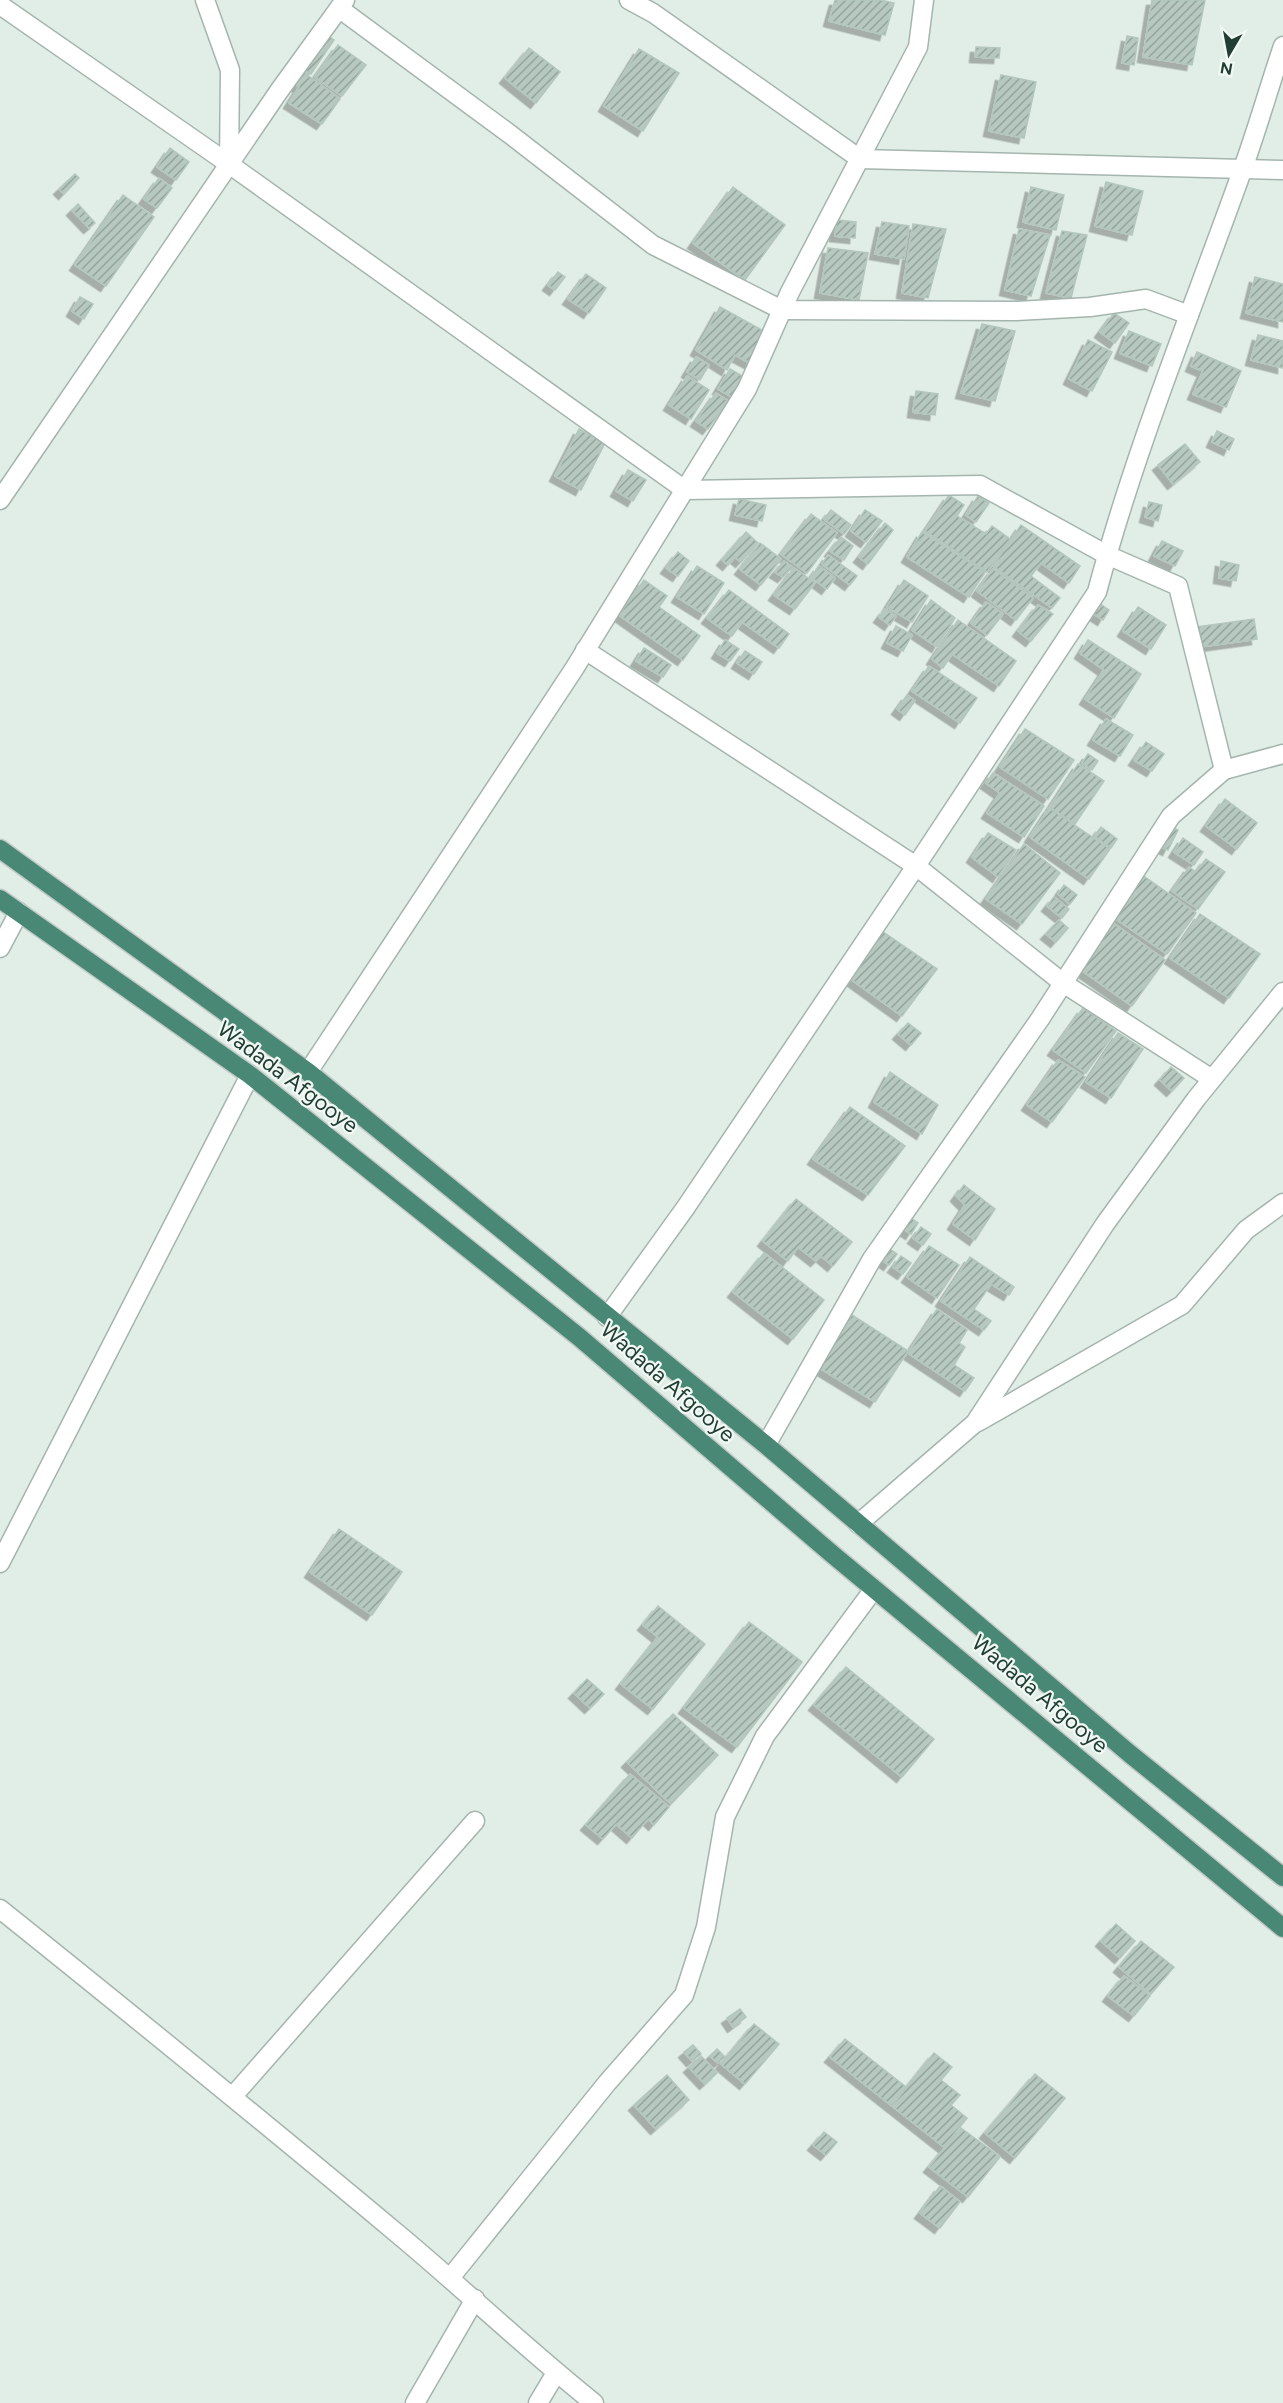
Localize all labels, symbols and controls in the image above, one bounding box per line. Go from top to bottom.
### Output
north arrow [1199,24,1259,84]
text: N [1219,58,1234,79]
street label: Wadada Afgooye [212,1015,364,1139]
street label: Wadada Afgooye [595,1316,741,1448]
street label: Wadada Afgooye [966,1629,1114,1759]

